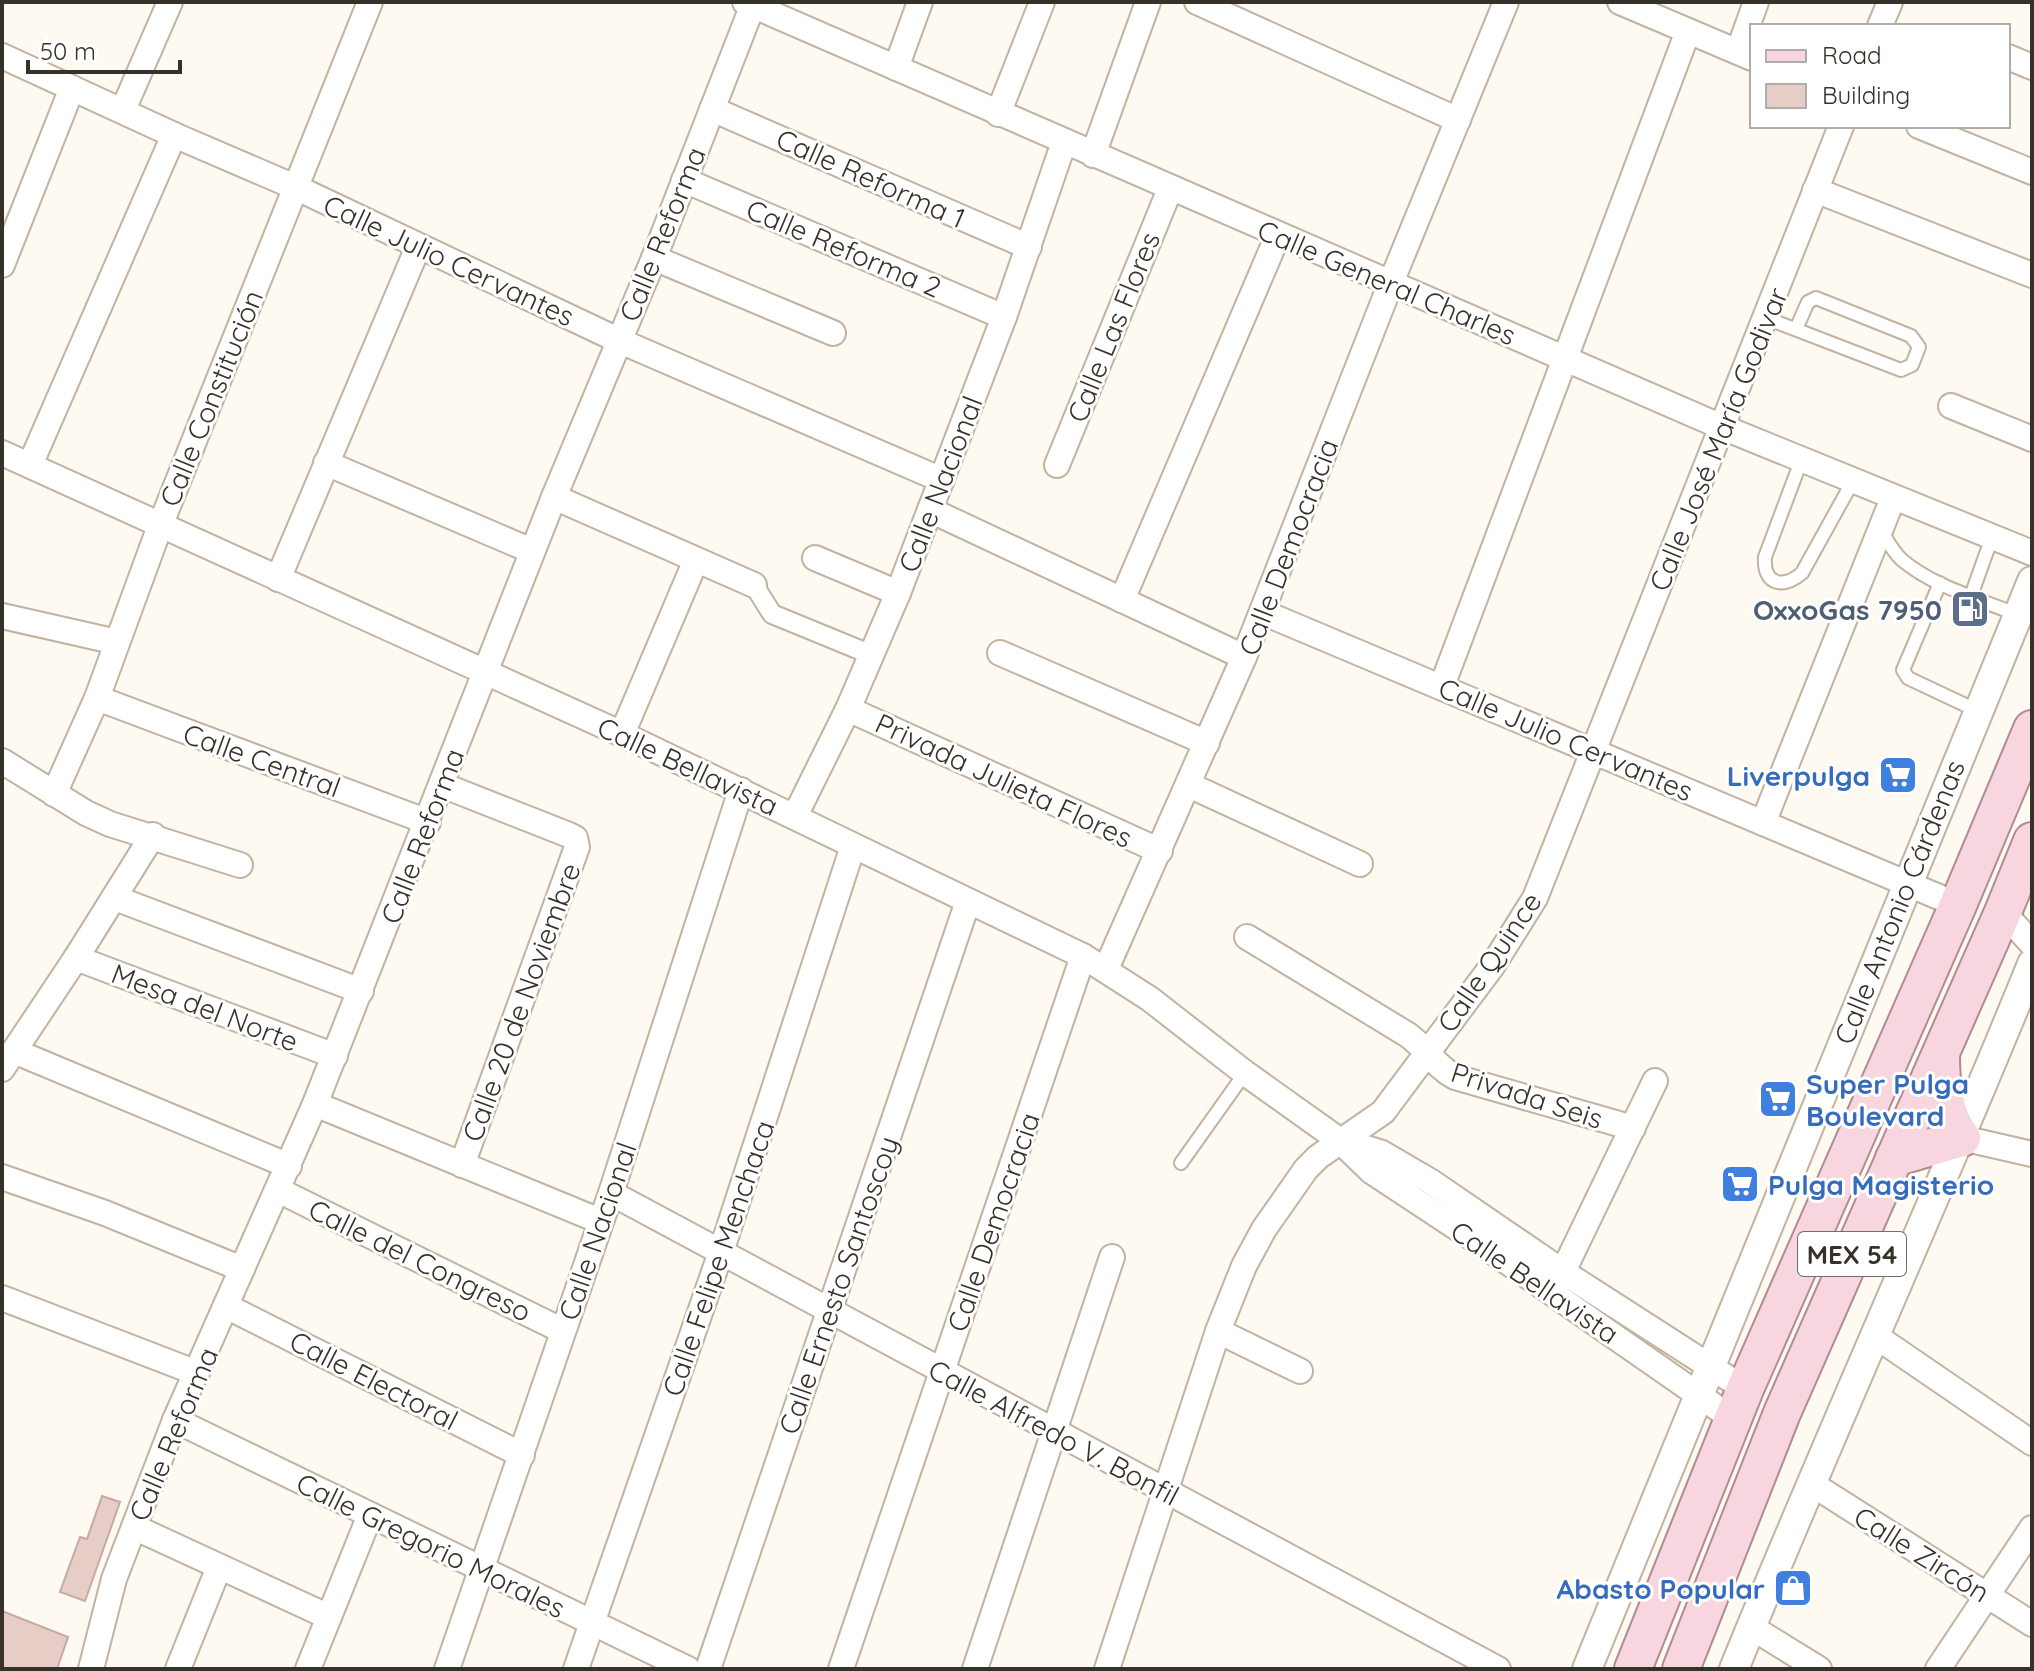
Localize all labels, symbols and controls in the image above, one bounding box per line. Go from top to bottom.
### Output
scale bar [28,24,180,74]
legend [1750,24,2010,128]
text: 50 m [40,36,96,66]
text: Road [1822,40,1882,70]
text: Building [1822,80,1910,110]
street label: Calle Reforma 1 [771,121,971,235]
street label: Calle Reforma [611,142,713,326]
street label: Calle Julio Cervantes [318,187,580,333]
street label: Calle Reforma 2 [741,191,947,305]
street label: Calle General Charles [1253,212,1521,352]
street label: Calle Las Flores [1059,227,1167,427]
street label: Calle José María Godivar [1641,282,1795,596]
street label: Calle Constitución [152,285,270,511]
street label: Calle Nacional [890,391,990,577]
street label: Calle Democracia [1231,434,1345,660]
fuel station icon: OxxoGas 7950 [1949,588,1991,630]
place label: OxxoGas 7950 [1753,592,1942,627]
street label: Calle Julio Cervantes [1434,670,1698,808]
street label: Privada Julieta Flores [870,705,1138,855]
street label: Calle Bellavista [592,709,784,823]
street label: Calle Central [179,715,345,805]
street label: Calle Reforma [373,743,471,929]
supermarket icon: Liverpulga [1877,754,1919,796]
street label: Calle Antonio Cárdenas [1826,755,1972,1049]
place label: Liverpulga [1727,758,1870,793]
street label: Calle 20 de Noviembre [454,858,588,1146]
street label: Calle Quince [1429,885,1549,1039]
street label: Mesa del Norte [107,955,303,1059]
street label: Privada Seis [1447,1054,1607,1136]
place label: Super Pulga Boulevard [1806,1066,1969,1133]
supermarket icon: Super Pulga Boulevard [1757,1078,1799,1120]
street label: Calle Democracia [939,1108,1047,1336]
street label: Calle Felipe Menchaca [654,1115,782,1401]
street label: Calle Ernesto Santoscoy [771,1131,905,1439]
street label: Calle Nacional [550,1138,644,1324]
supermarket icon: Pulga Magisterio [1719,1163,1761,1205]
place label: Pulga Magisterio [1768,1167,1994,1202]
street label: Calle del Congreso [303,1191,537,1329]
street label: Calle Bellavista [1444,1213,1626,1351]
road number: MEX 54 [1798,1232,1906,1276]
street label: Calle Electoral [284,1323,464,1437]
street label: Calle Reforma [121,1342,225,1526]
street label: Calle Alfredo V. Bonfil [923,1351,1185,1513]
street label: Calle Gregorio Morales [291,1465,571,1625]
street label: Calle Zircón [1848,1499,1996,1609]
shop icon: Abasto Popular [1772,1567,1814,1609]
place label: Abasto Popular [1556,1571,1765,1606]

